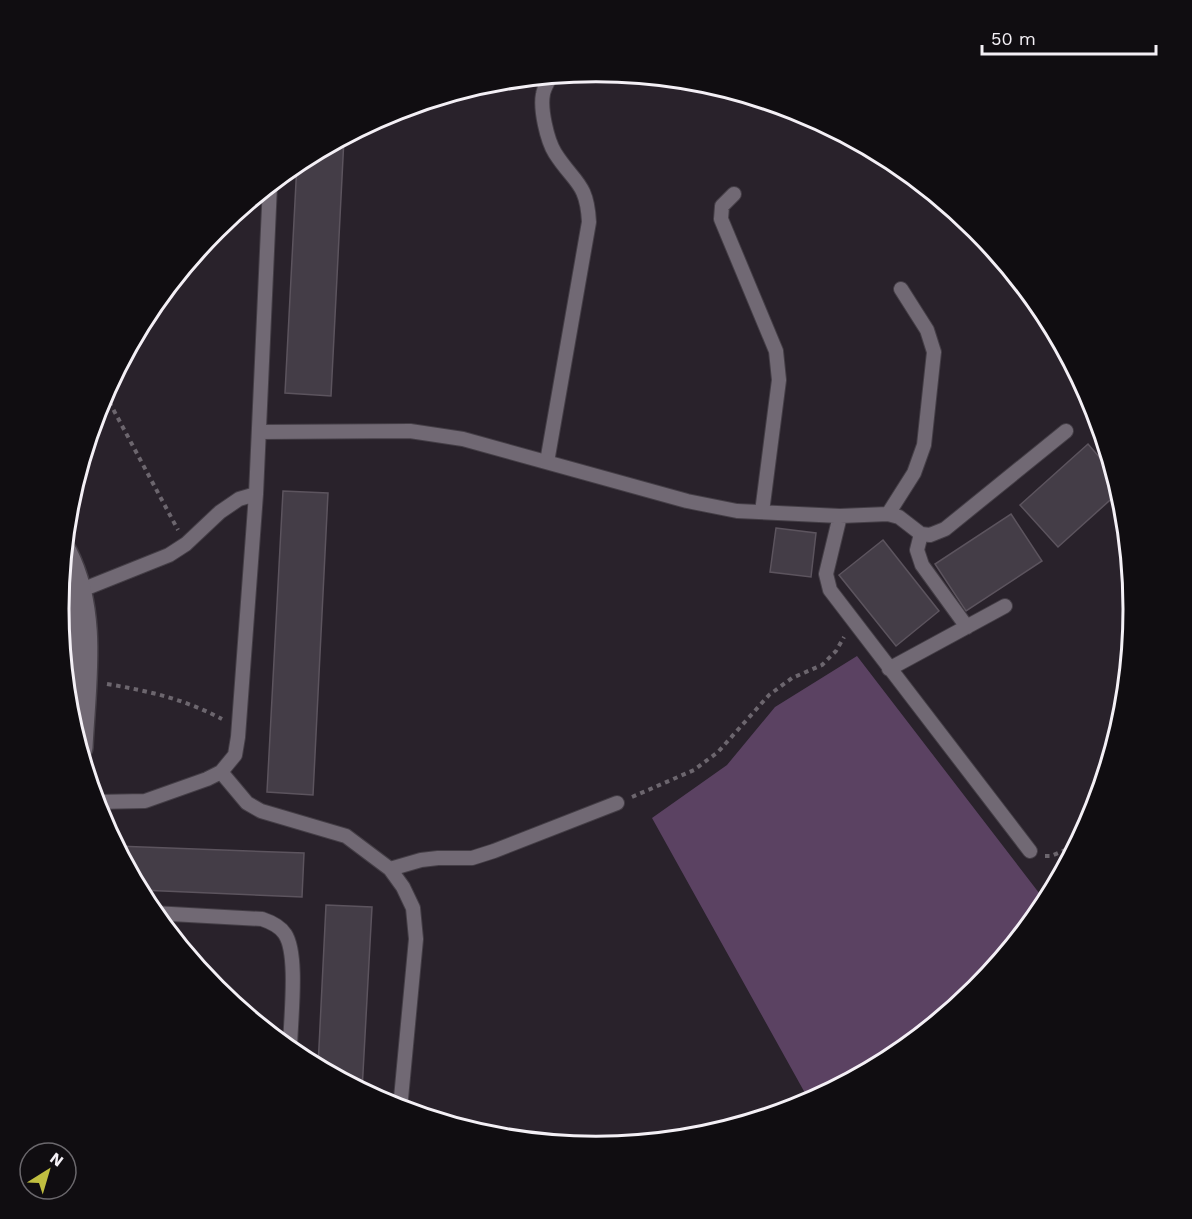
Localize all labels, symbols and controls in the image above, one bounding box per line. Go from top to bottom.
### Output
scale bar [982,18,1156,56]
text: 50 m [991,28,1036,49]
north arrow [18,1141,78,1201]
text: N [46,1148,67,1171]

